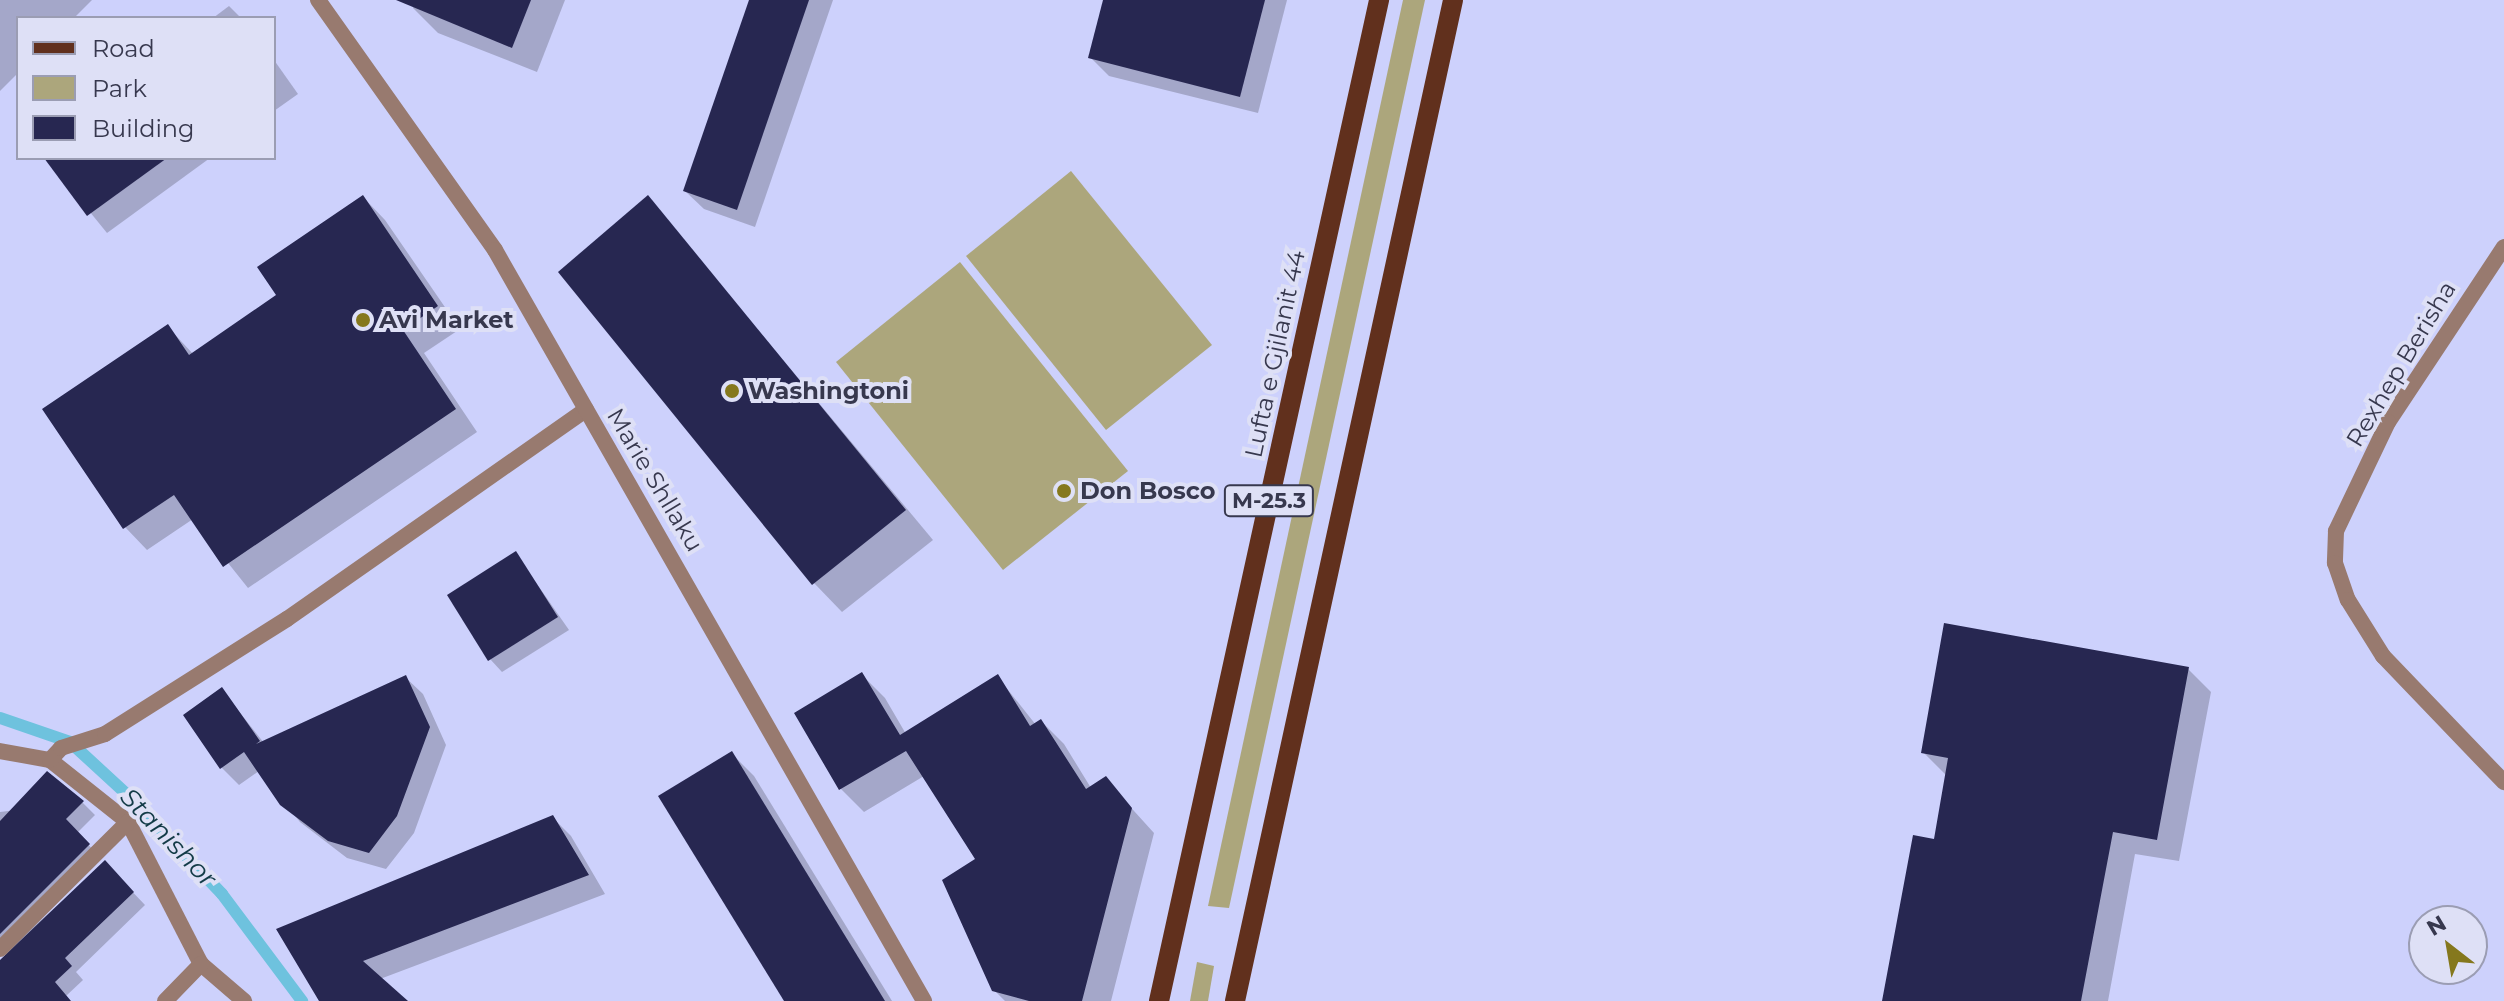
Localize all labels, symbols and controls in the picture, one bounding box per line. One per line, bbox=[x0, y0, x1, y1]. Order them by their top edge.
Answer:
legend bbox=[16, 16, 276, 160]
text: Road bbox=[92, 34, 155, 63]
text: Park bbox=[92, 74, 147, 103]
text: Building bbox=[92, 114, 195, 143]
street label: Lufta e Gjilanit 44 bbox=[1239, 248, 1311, 460]
street label: Rexhep Berisha bbox=[2340, 276, 2462, 452]
place label: Avi Market bbox=[379, 306, 514, 334]
marker: Avi Market bbox=[354, 311, 372, 329]
place label: Washingtoni bbox=[748, 377, 909, 405]
marker: Washingtoni bbox=[723, 382, 741, 400]
street label: Marie Shllaku bbox=[601, 403, 709, 557]
place label: Don Bosco bbox=[1080, 477, 1215, 505]
marker: Don Bosco bbox=[1055, 482, 1073, 500]
road number: M-25.3 bbox=[1223, 483, 1315, 519]
water label: Stanishor bbox=[113, 782, 223, 894]
north arrow bbox=[2408, 905, 2488, 985]
text: N bbox=[2422, 910, 2451, 942]

